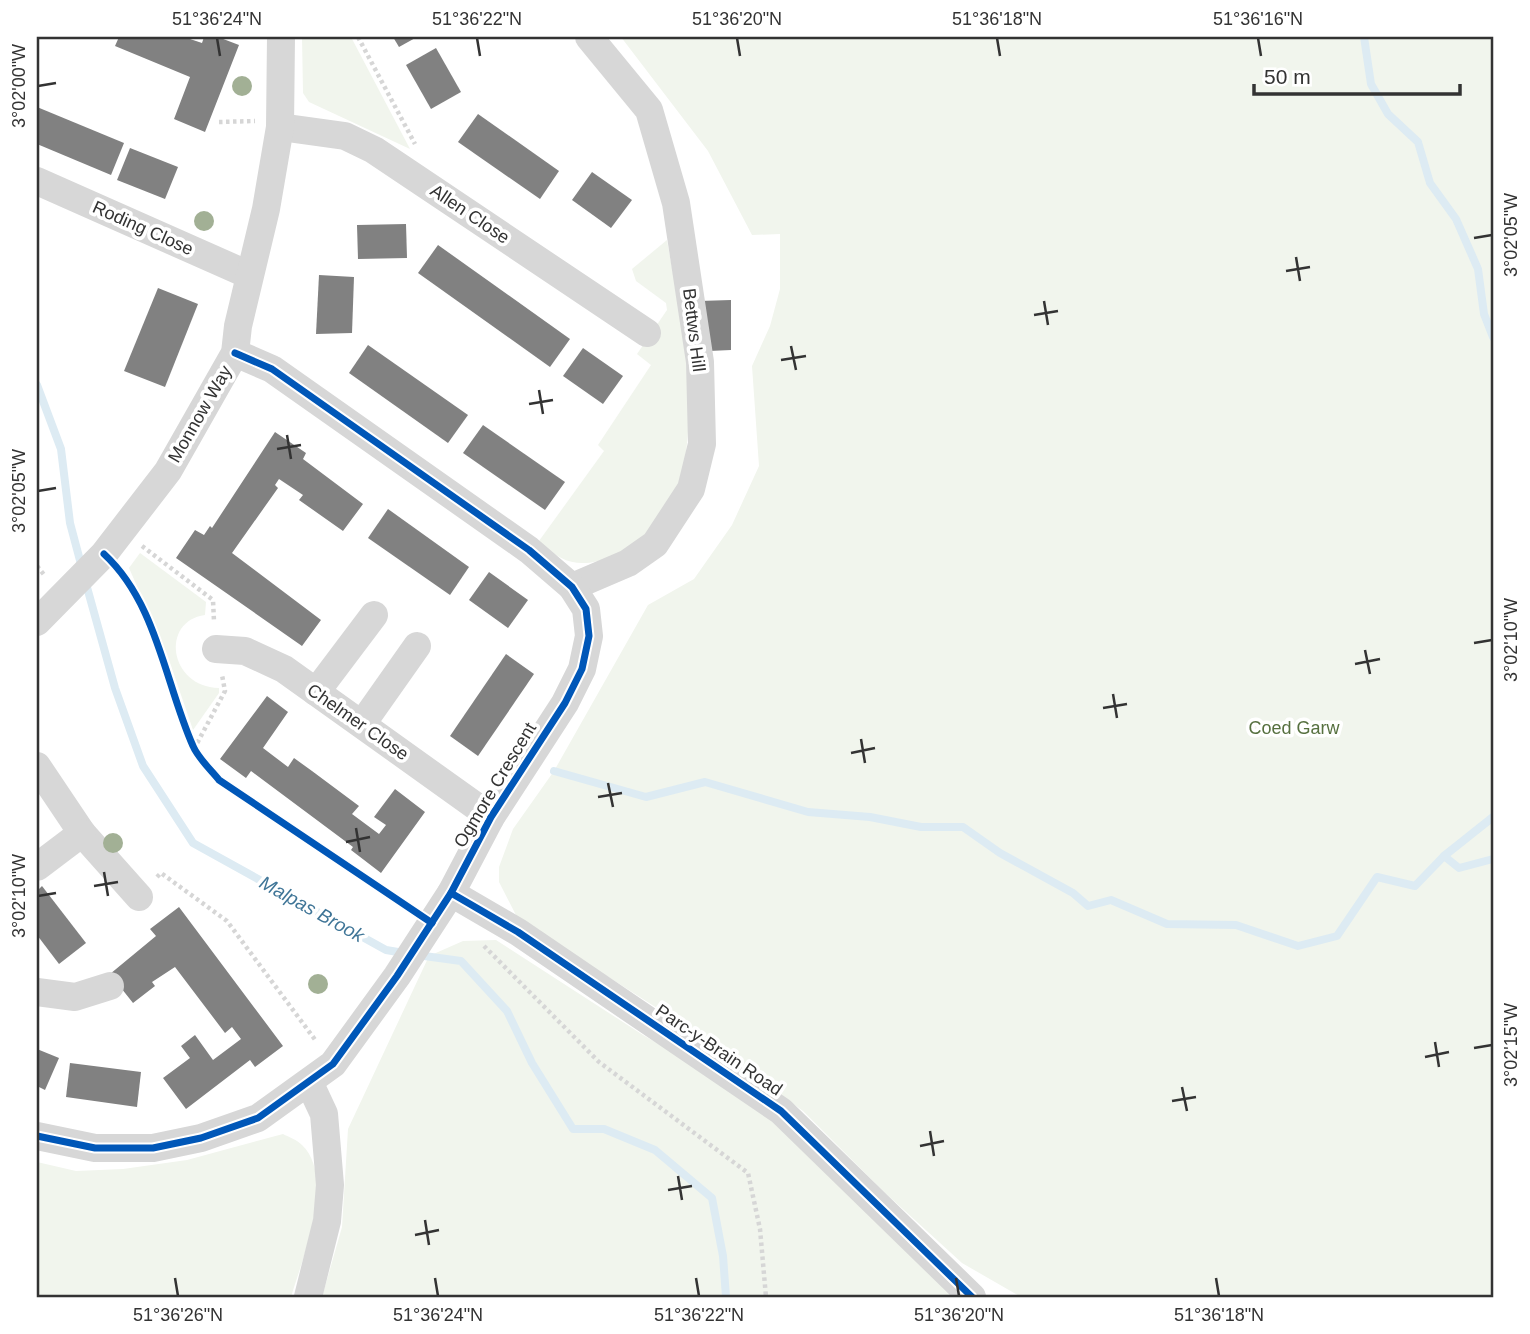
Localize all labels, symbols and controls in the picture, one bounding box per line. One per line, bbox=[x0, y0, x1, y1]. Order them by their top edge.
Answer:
text: 51°36'24"N bbox=[172, 9, 262, 29]
text: 51°36'22"N bbox=[432, 9, 522, 29]
text: 51°36'20"N bbox=[692, 9, 782, 29]
text: 51°36'18"N bbox=[952, 9, 1042, 29]
text: 51°36'16"N bbox=[1213, 9, 1303, 29]
text: 3°02'00"W bbox=[9, 44, 29, 128]
scale bar bbox=[1254, 52, 1460, 96]
text: 50 m bbox=[1264, 65, 1311, 88]
street label: Allen Close bbox=[427, 180, 513, 248]
text: 3°02'05"W bbox=[1501, 193, 1521, 277]
street label: Roding Close bbox=[90, 197, 196, 259]
street label: Bettws Hill bbox=[679, 287, 709, 373]
street label: Monnow Way bbox=[164, 362, 236, 466]
text: 3°02'05"W bbox=[9, 449, 29, 533]
text: 3°02'10"W bbox=[1501, 598, 1521, 682]
street label: Chelmer Close bbox=[304, 680, 412, 764]
park label: Coed Garw bbox=[1248, 718, 1341, 738]
street label: Ogmore Crescent bbox=[450, 719, 540, 851]
text: 3°02'10"W bbox=[9, 854, 29, 938]
water label: Malpas Brook bbox=[256, 872, 369, 947]
street label: Parc-y-Brain Road bbox=[652, 1000, 786, 1100]
text: 3°02'15"W bbox=[1501, 1003, 1521, 1087]
text: 51°36'26"N bbox=[133, 1305, 223, 1325]
text: 51°36'24"N bbox=[393, 1305, 483, 1325]
text: 51°36'22"N bbox=[654, 1305, 744, 1325]
text: 51°36'20"N bbox=[914, 1305, 1004, 1325]
text: 51°36'18"N bbox=[1174, 1305, 1264, 1325]

